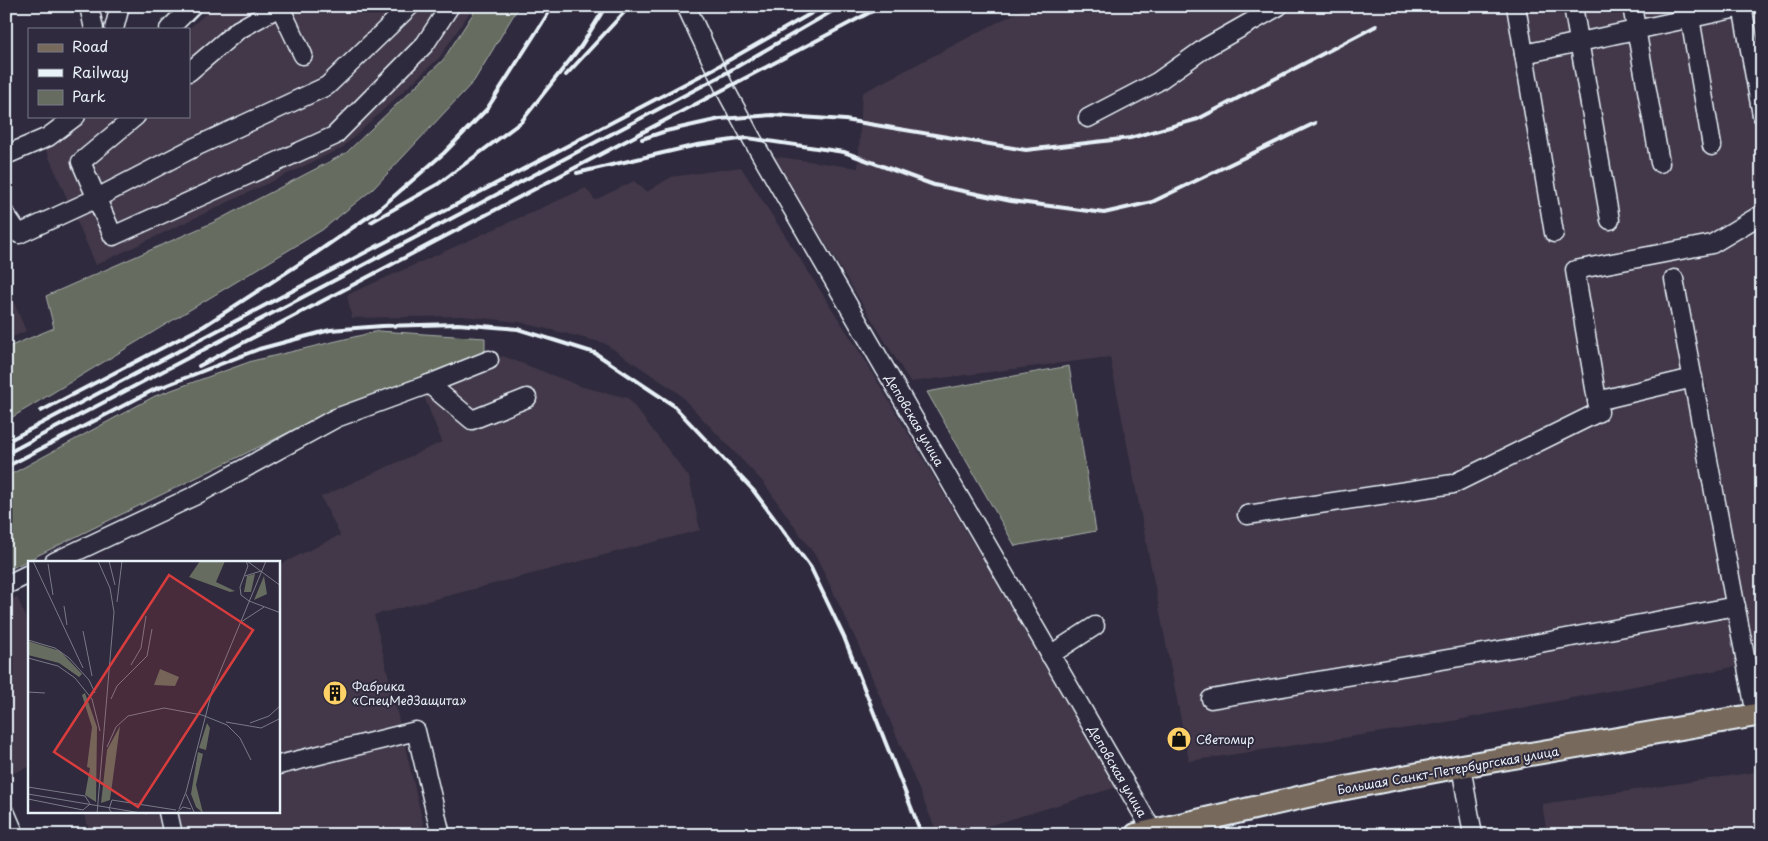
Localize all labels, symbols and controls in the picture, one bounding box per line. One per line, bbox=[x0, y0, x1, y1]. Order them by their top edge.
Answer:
legend bbox=[28, 28, 190, 118]
text: Road bbox=[72, 34, 108, 57]
text: Railway bbox=[72, 60, 129, 83]
text: Park bbox=[72, 84, 106, 107]
street label: Деповская улица bbox=[881, 370, 949, 470]
inset map bbox=[28, 561, 280, 814]
place label: Фабрика «СпецМедЗащита» bbox=[352, 677, 466, 709]
building icon: Фабрика «СпецМедЗащита» bbox=[322, 680, 348, 706]
street label: Деповская улица bbox=[1084, 721, 1152, 821]
shop icon: Светомир bbox=[1166, 726, 1192, 752]
place label: Светомир bbox=[1196, 730, 1254, 748]
street label: Большая Санкт-Петербургская улица bbox=[1336, 742, 1561, 798]

